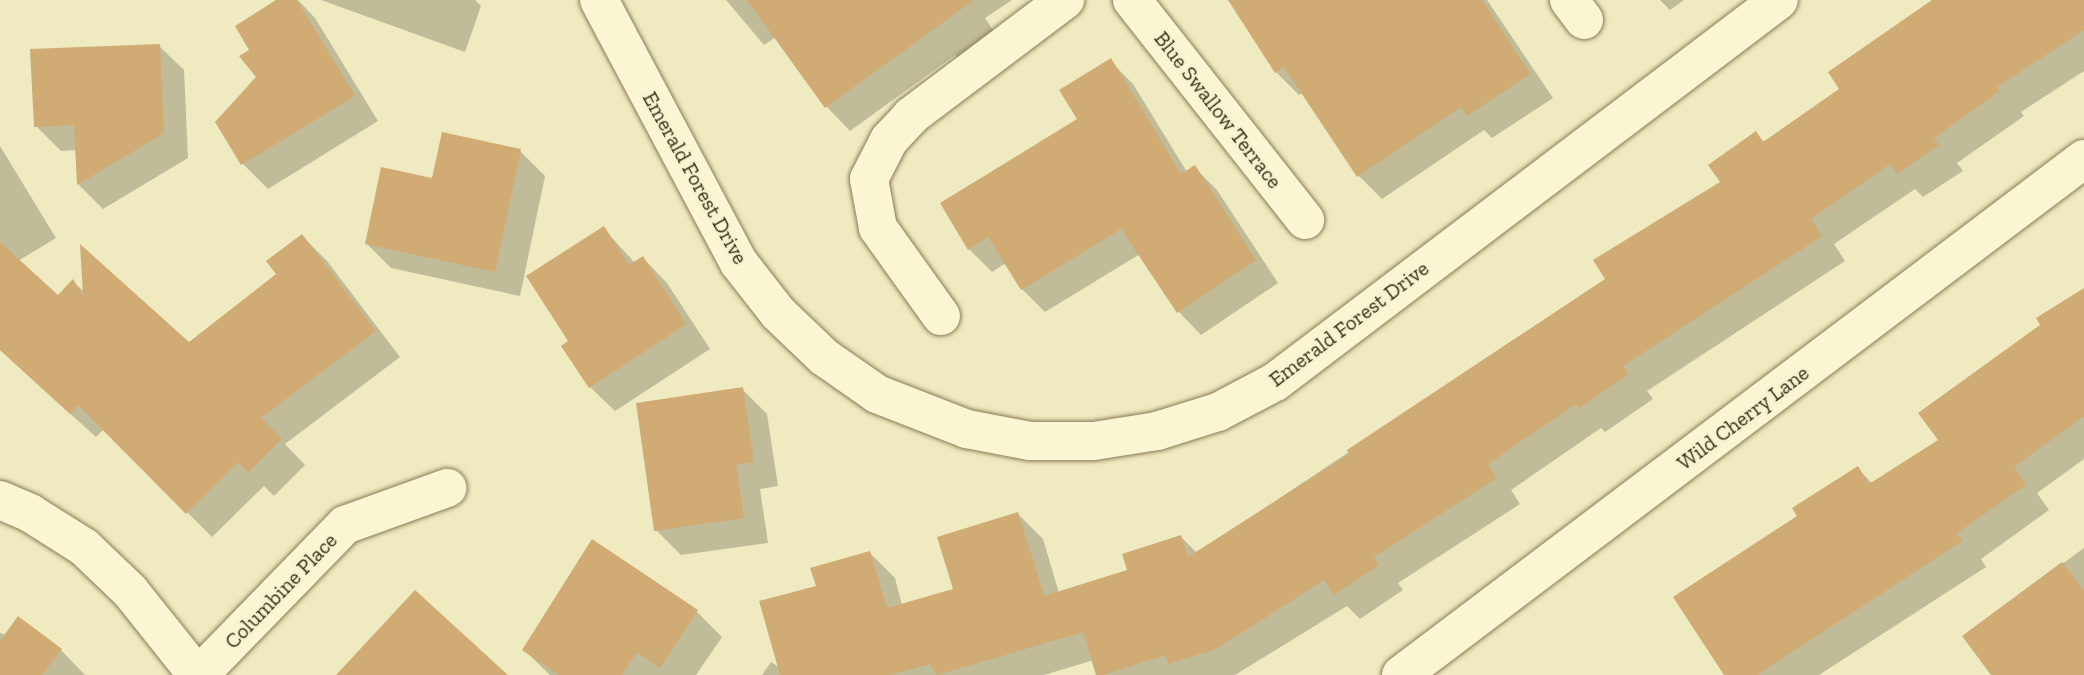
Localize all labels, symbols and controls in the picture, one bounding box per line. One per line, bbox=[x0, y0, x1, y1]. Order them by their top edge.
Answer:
street label: Blue Swallow Terrace bbox=[1149, 26, 1287, 194]
street label: Emerald Forest Drive bbox=[637, 87, 753, 269]
street label: Emerald Forest Drive bbox=[1264, 256, 1434, 392]
street label: Wild Cherry Lane bbox=[1672, 360, 1814, 476]
street label: Columbine Place bbox=[220, 528, 342, 654]

